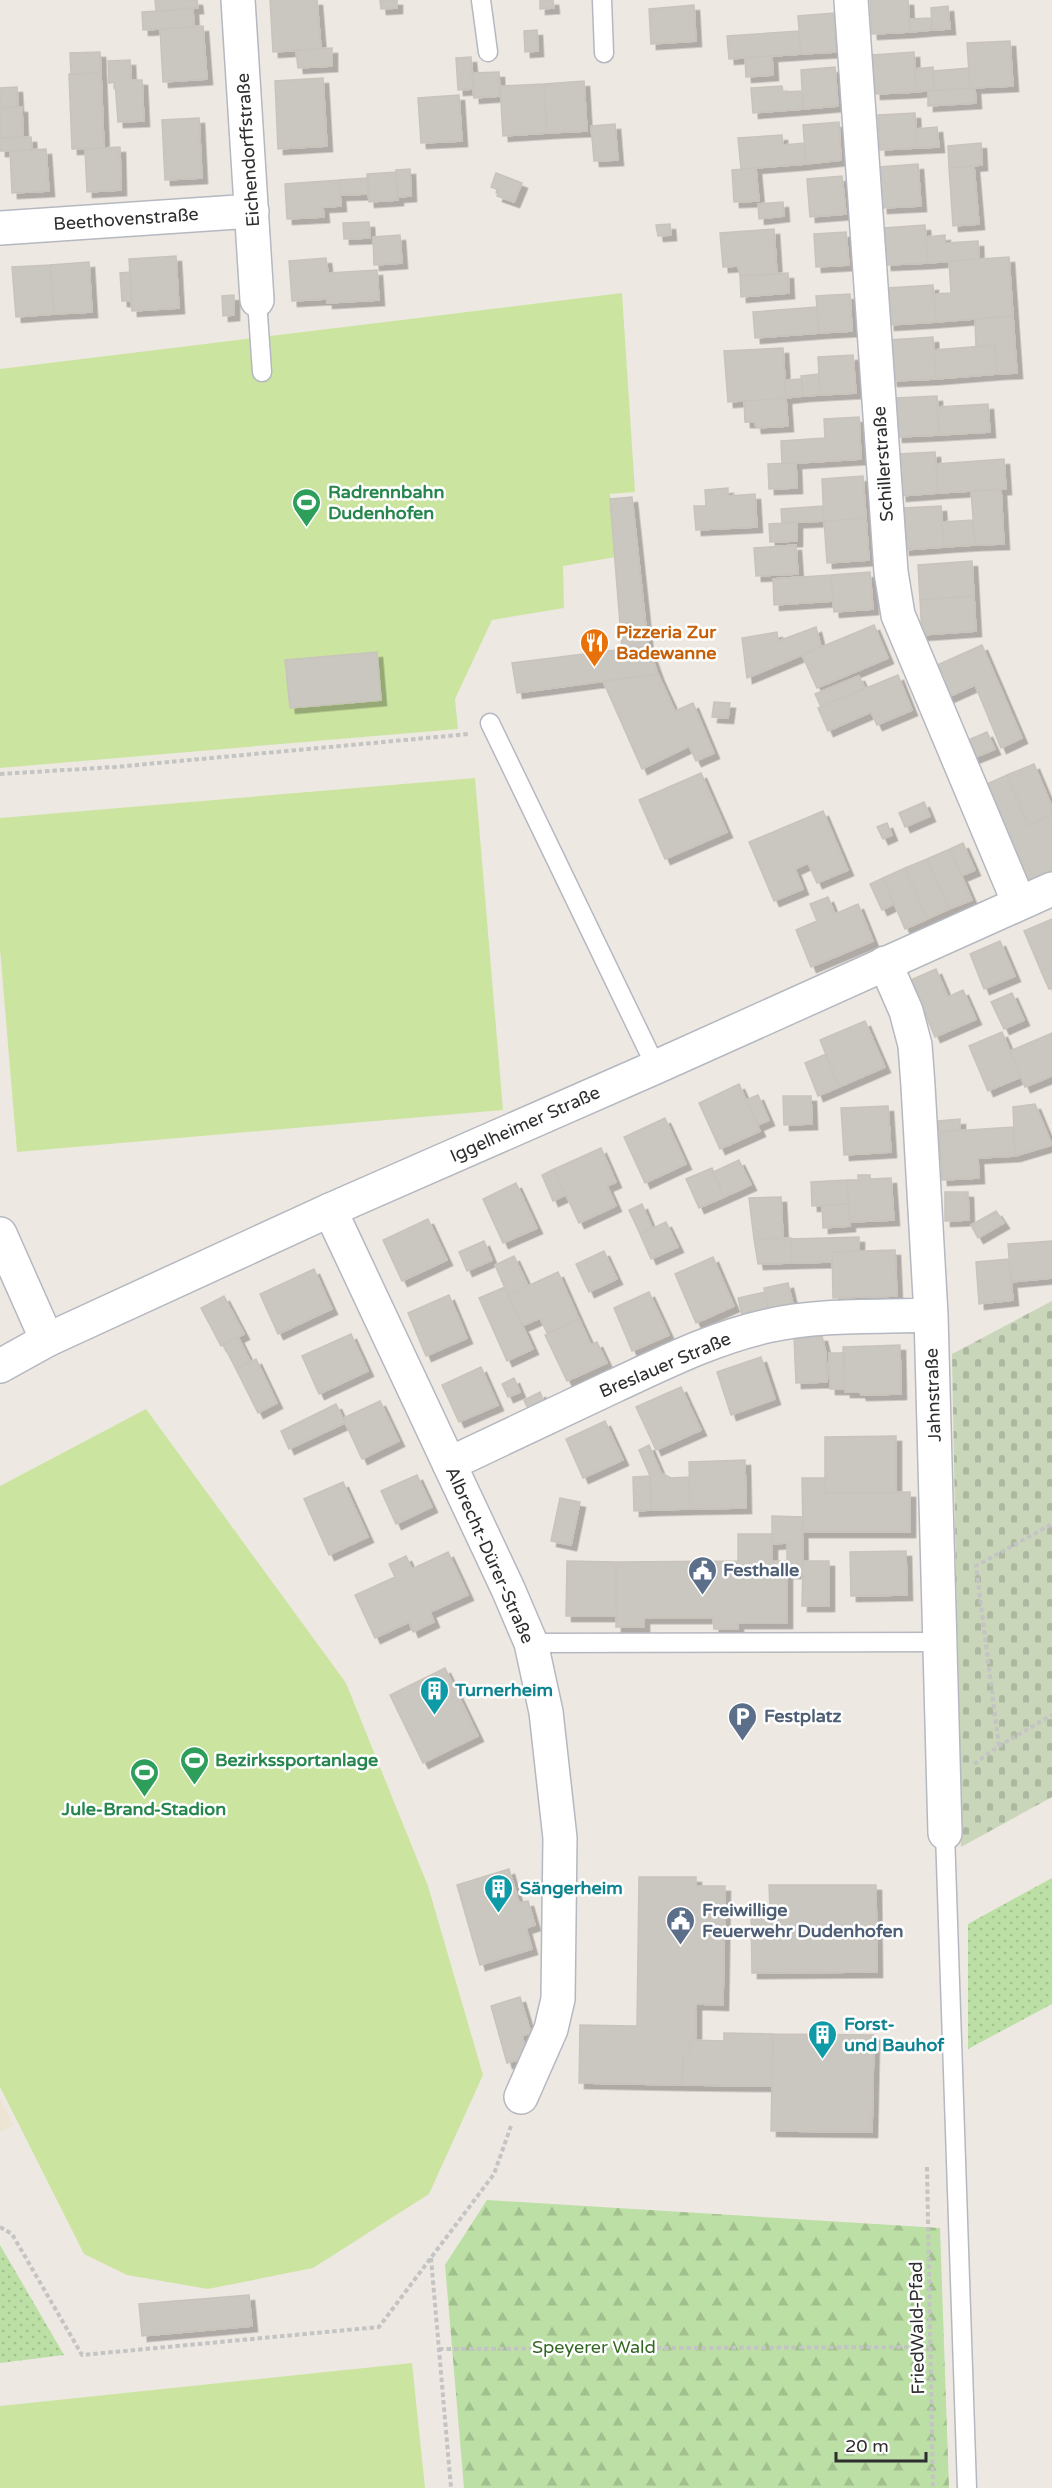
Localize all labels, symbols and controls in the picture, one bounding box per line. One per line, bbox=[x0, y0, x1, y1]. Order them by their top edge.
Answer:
street label: Eichendorffstraße bbox=[232, 72, 264, 228]
street label: Beethovenstraße bbox=[53, 203, 199, 235]
street label: Schillerstraße bbox=[868, 405, 898, 523]
place label: Radrennbahn Dudenhofen bbox=[328, 481, 444, 524]
sports icon: Radrennbahn Dudenhofen bbox=[291, 486, 323, 528]
place label: Pizzeria Zur Badewanne bbox=[616, 621, 717, 664]
restaurant icon: Pizzeria Zur Badewanne bbox=[579, 626, 611, 668]
street label: Iggelheimer Straße bbox=[447, 1081, 603, 1167]
street label: Breslauer Straße bbox=[596, 1327, 734, 1403]
street label: Jahnstraße bbox=[920, 1348, 946, 1442]
street label: Albrecht-Dürer-Straße bbox=[441, 1463, 539, 1647]
public building icon: Festhalle bbox=[686, 1554, 718, 1596]
place label: Festhalle bbox=[723, 1559, 799, 1581]
building icon: Turnerheim bbox=[418, 1674, 450, 1716]
place label: Turnerheim bbox=[454, 1679, 553, 1701]
parking icon: Festplatz bbox=[727, 1700, 759, 1742]
place label: Festplatz bbox=[764, 1705, 841, 1727]
sports icon: Bezirkssportanlage bbox=[178, 1744, 210, 1786]
place label: Bezirkssportanlage bbox=[215, 1749, 378, 1771]
sports icon: Jule-Brand-Stadion bbox=[128, 1756, 160, 1798]
place label: Jule-Brand-Stadion bbox=[61, 1798, 226, 1820]
building icon: Sängerheim bbox=[483, 1872, 515, 1914]
place label: Sängerheim bbox=[520, 1877, 623, 1899]
place label: Freiwillige Feuerwehr Dudenhofen bbox=[702, 1899, 903, 1942]
public building icon: Freiwillige Feuerwehr Dudenhofen bbox=[665, 1904, 697, 1946]
place label: Forst- und Bauhof bbox=[844, 2013, 945, 2056]
building icon: Forst- und Bauhof bbox=[807, 2018, 839, 2060]
street label: FriedWald-Pfad bbox=[905, 2261, 929, 2395]
park label: Speyerer Wald bbox=[532, 2336, 656, 2358]
scale bar bbox=[836, 2425, 926, 2463]
text: 20 m bbox=[845, 2435, 889, 2457]

